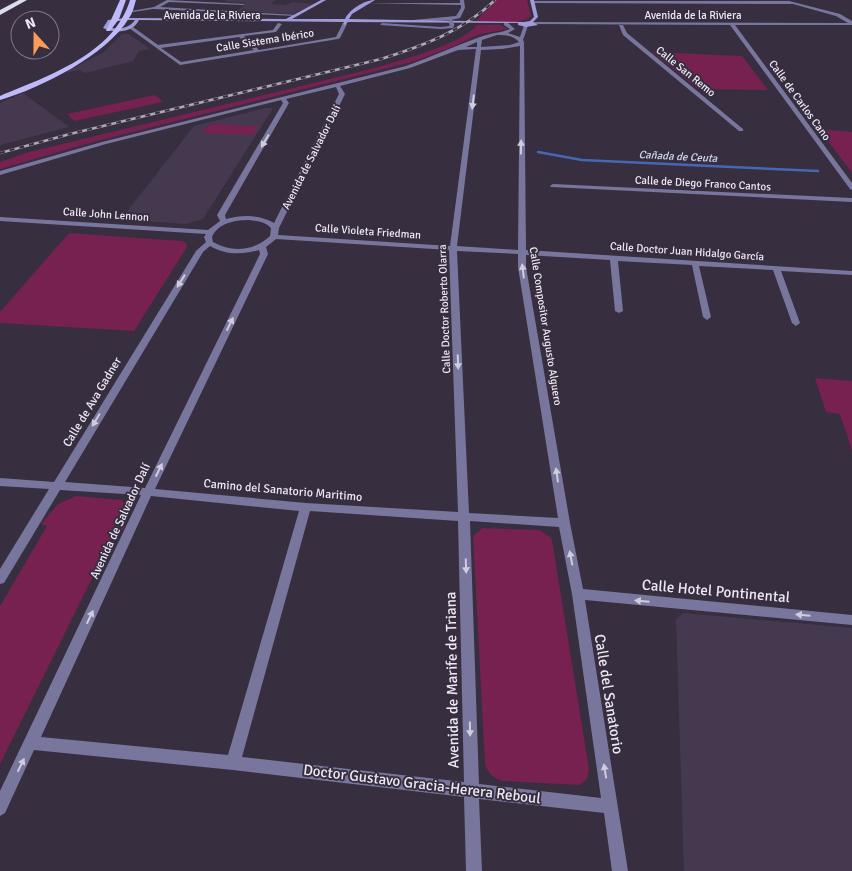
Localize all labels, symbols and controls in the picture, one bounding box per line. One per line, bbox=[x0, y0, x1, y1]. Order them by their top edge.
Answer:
street label: Avenida de la Riviera bbox=[163, 9, 261, 22]
street label: Avenida de la Riviera bbox=[644, 9, 742, 22]
north arrow bbox=[10, 10, 60, 60]
text: N bbox=[23, 14, 38, 33]
street label: Calle Sistema Ibérico bbox=[215, 26, 315, 55]
street label: Calle San Remo bbox=[653, 43, 718, 100]
street label: Calle de Carlos Cano bbox=[766, 58, 833, 143]
one-way arrow bbox=[469, 94, 477, 110]
street label: Avenida de Salvador Dalí bbox=[279, 103, 343, 212]
one-way arrow bbox=[260, 134, 269, 147]
one-way arrow bbox=[517, 139, 525, 155]
water label: Cañada de Ceuta bbox=[638, 148, 718, 165]
street label: Calle de Diego Franco Cantos bbox=[635, 173, 772, 194]
street label: Calle John Lennon bbox=[63, 205, 149, 224]
street label: Calle Violeta Friedman bbox=[315, 221, 421, 242]
street label: Calle Doctor Juan Hidalgo García bbox=[609, 240, 765, 263]
street label: Calle Doctor Roberto Olarra bbox=[436, 244, 453, 374]
street label: Calle Compositor Augusto Alguero bbox=[527, 246, 565, 407]
one-way arrow bbox=[519, 262, 527, 278]
one-way arrow bbox=[176, 275, 186, 288]
one-way arrow bbox=[226, 317, 234, 331]
street label: Calle de Ava Gadner bbox=[60, 354, 125, 450]
one-way arrow bbox=[454, 354, 462, 370]
one-way arrow bbox=[92, 413, 101, 426]
street label: Avenida de Salvador Dalí bbox=[87, 460, 154, 582]
one-way arrow bbox=[155, 463, 163, 477]
one-way arrow bbox=[552, 466, 560, 482]
street label: Camino del Sanatorio Maritimo bbox=[203, 476, 363, 505]
one-way arrow bbox=[566, 550, 574, 566]
one-way arrow bbox=[462, 559, 470, 575]
street label: Calle Hotel Pontinental bbox=[641, 576, 791, 606]
street label: Avenida de Marife de Triana bbox=[441, 591, 463, 769]
one-way arrow bbox=[633, 597, 649, 605]
one-way arrow bbox=[87, 610, 95, 624]
one-way arrow bbox=[795, 611, 811, 619]
street label: Calle del Sanatorio bbox=[591, 633, 627, 755]
one-way arrow bbox=[466, 721, 474, 737]
one-way arrow bbox=[17, 757, 26, 772]
street label: Doctor Gustavo Gracia-Herera Reboul bbox=[302, 760, 542, 808]
one-way arrow bbox=[600, 763, 608, 779]

